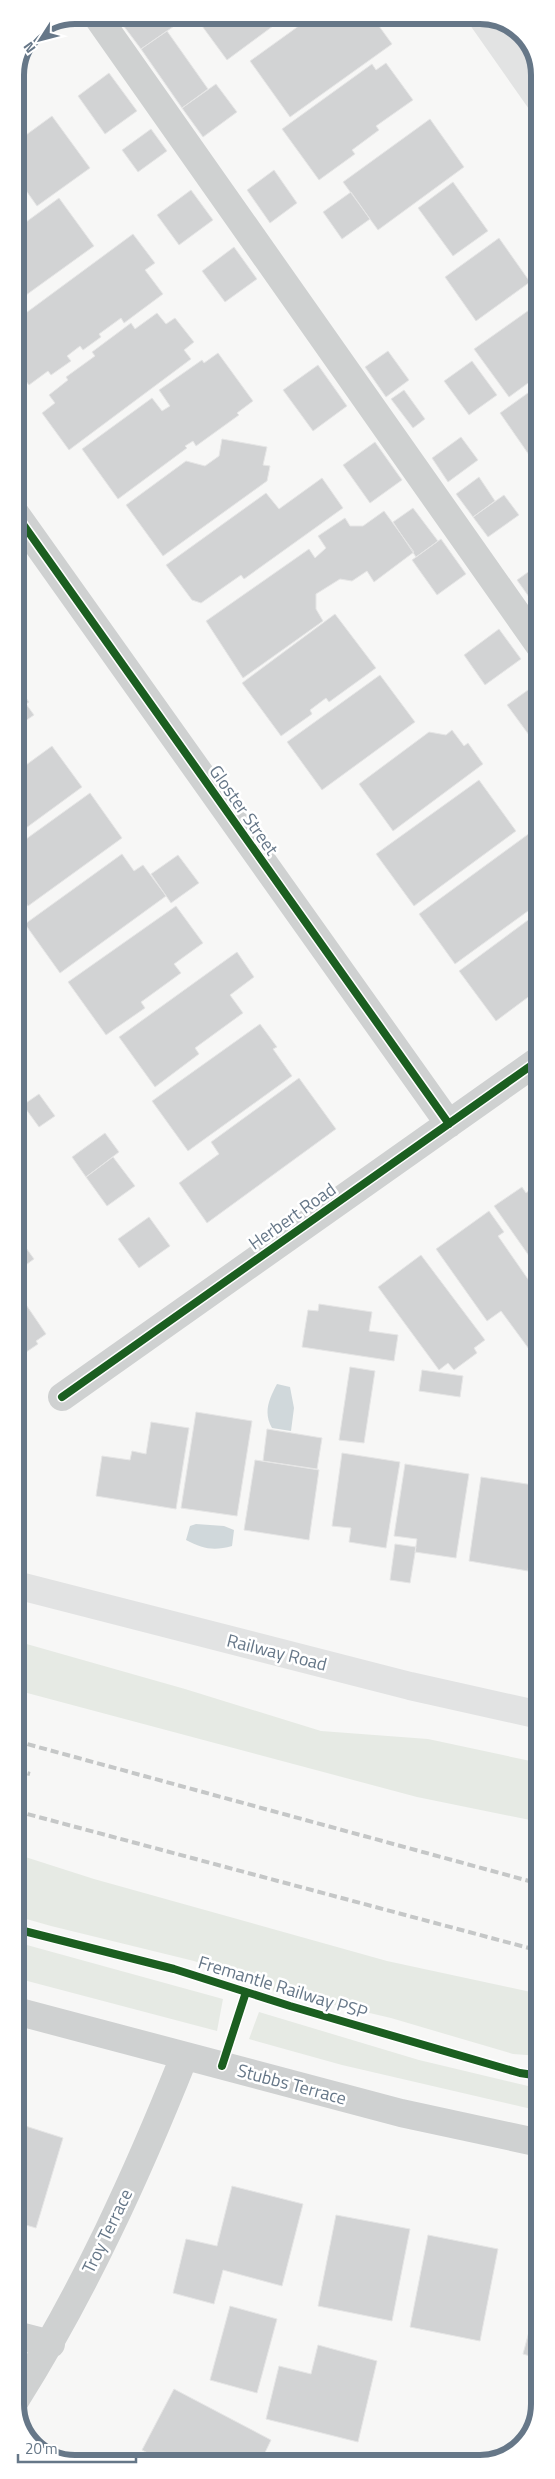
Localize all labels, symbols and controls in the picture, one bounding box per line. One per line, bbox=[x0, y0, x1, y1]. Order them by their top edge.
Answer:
north arrow bbox=[15, 15, 65, 65]
text: N bbox=[18, 38, 40, 58]
street label: Gloster Street bbox=[203, 759, 286, 861]
street label: Herbert Road bbox=[243, 1176, 341, 1256]
street label: Railway Road bbox=[224, 1627, 330, 1677]
street label: Fremantle Railway PSP bbox=[195, 1948, 371, 2026]
street label: Stubbs Terrace bbox=[234, 2056, 350, 2112]
street label: Troy Terrace bbox=[75, 2184, 139, 2278]
scale bar bbox=[18, 2432, 135, 2464]
text: 20 m bbox=[25, 2437, 58, 2460]

